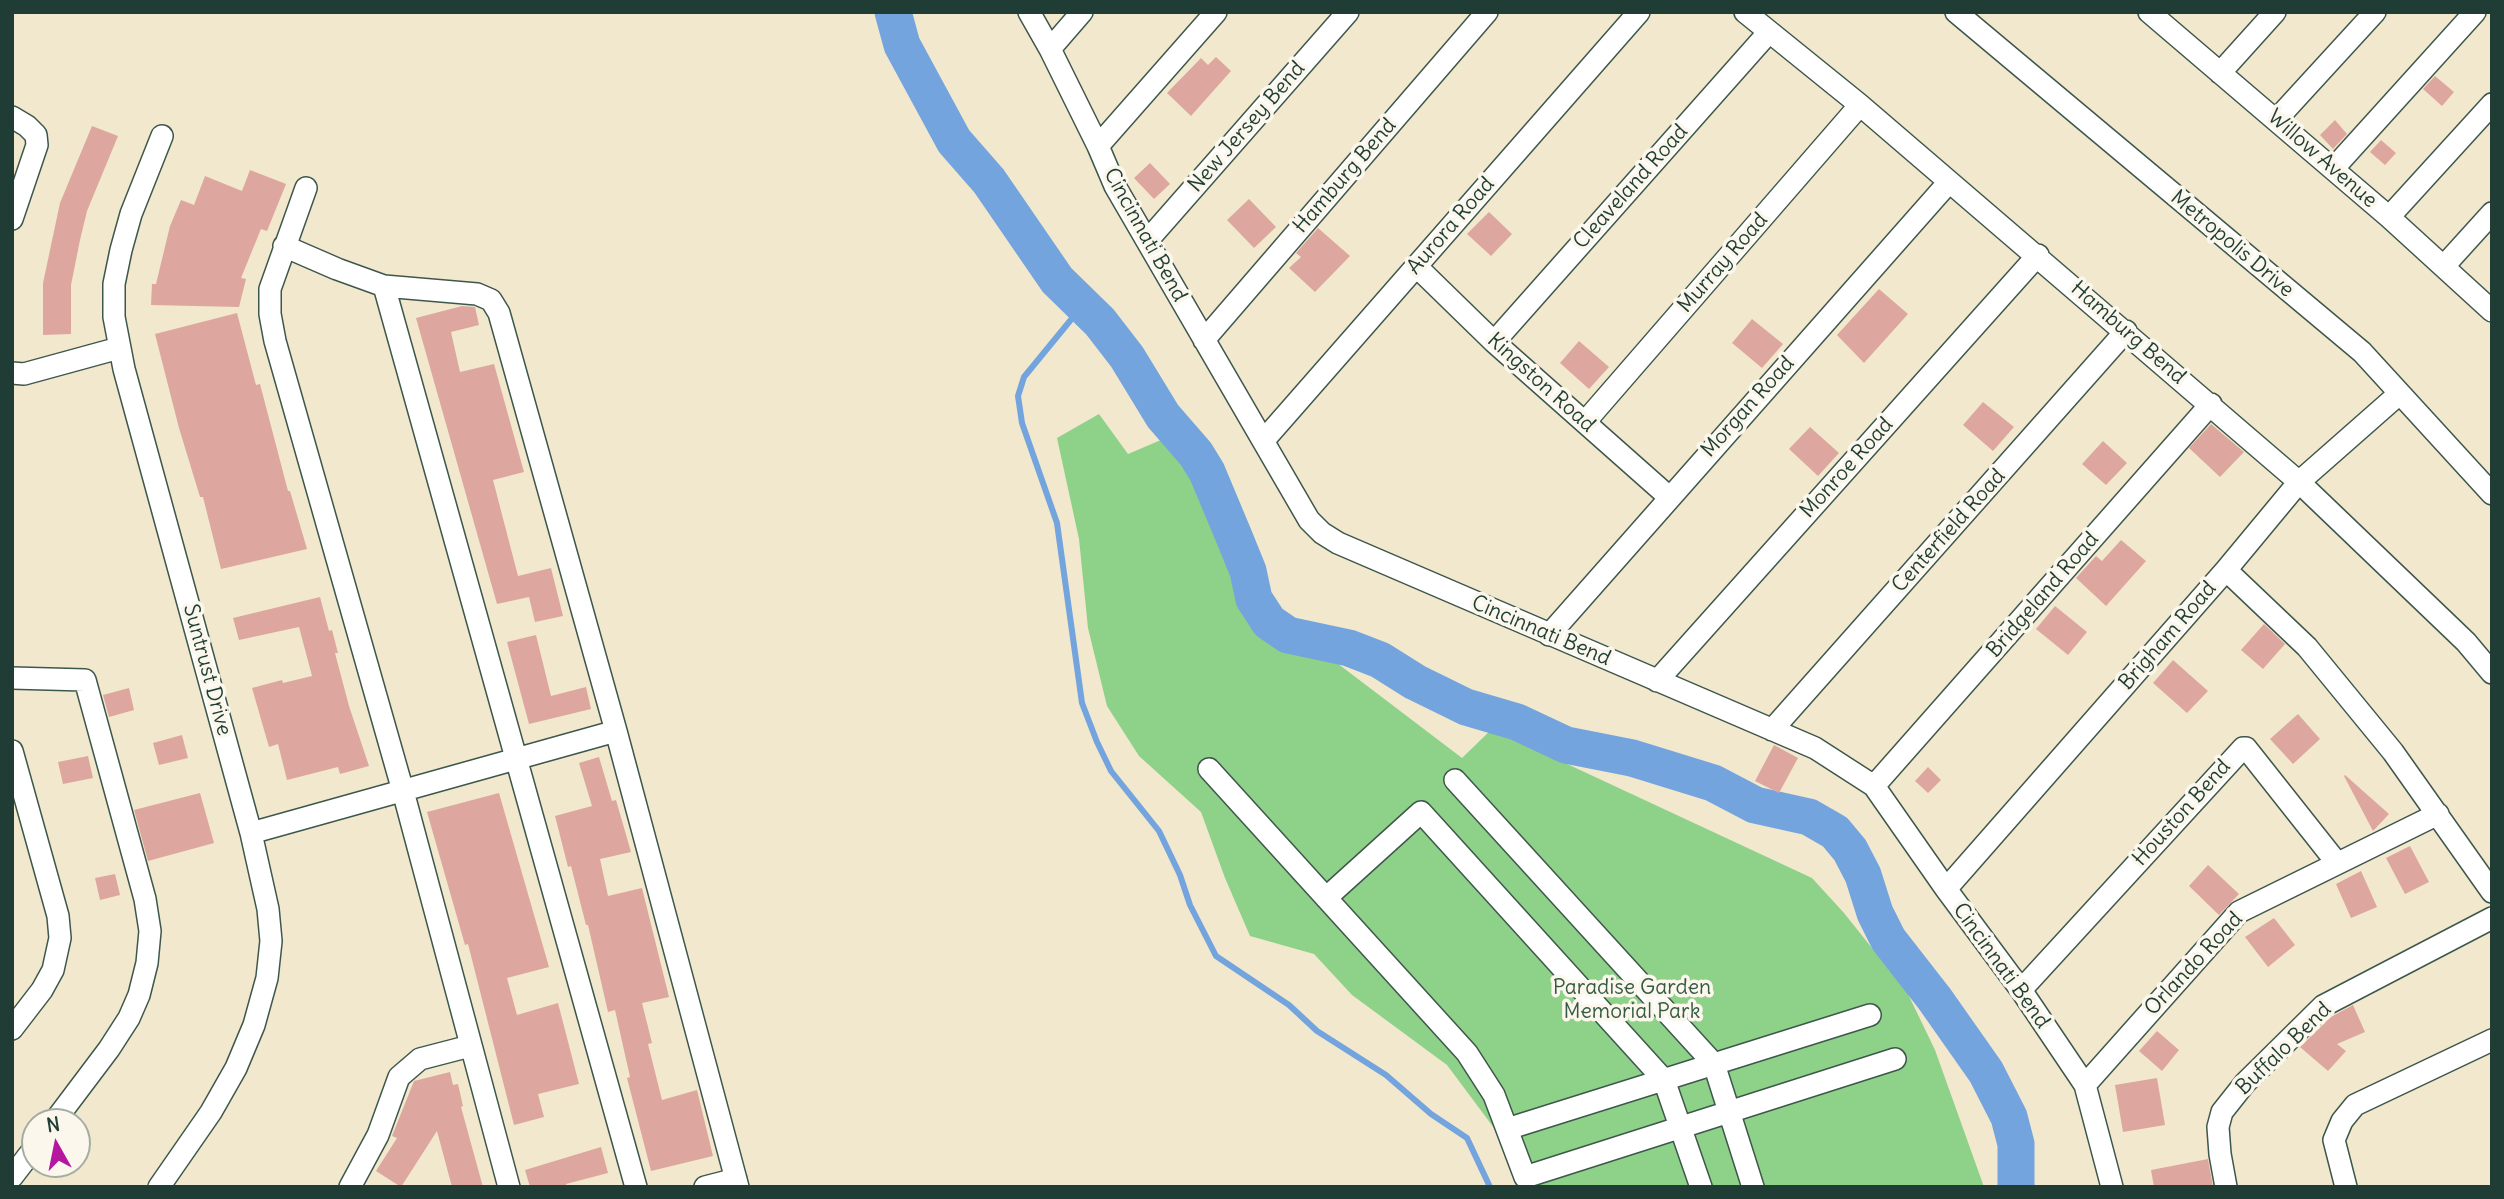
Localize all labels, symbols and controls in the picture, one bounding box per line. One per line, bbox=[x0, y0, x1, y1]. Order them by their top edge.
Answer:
street label: New Jersey Bend bbox=[1183, 56, 1311, 198]
street label: Willow Avenue bbox=[2262, 105, 2382, 213]
street label: Hamburg Bend bbox=[1288, 113, 1402, 239]
street label: Cleaveland Road bbox=[1569, 120, 1693, 254]
street label: Cincinnati Bend bbox=[1098, 164, 1192, 306]
street label: Aurora Road bbox=[1402, 172, 1500, 280]
street label: Metropolis Drive bbox=[2165, 185, 2299, 303]
street label: Murray Road bbox=[1673, 208, 1773, 318]
street label: Hamburg Bend bbox=[2065, 276, 2191, 390]
street label: Kingston Road bbox=[1482, 328, 1600, 438]
street label: Morgan Road bbox=[1696, 351, 1800, 463]
street label: Monroe Road bbox=[1795, 413, 1899, 523]
street label: Centerfield Road bbox=[1887, 464, 2011, 598]
street label: Bridgeland Road bbox=[1982, 527, 2104, 663]
street label: Brigham Road bbox=[2114, 577, 2222, 695]
street label: Cincinnati Bend bbox=[1468, 590, 1614, 672]
street label: Suntrust Drive bbox=[177, 601, 237, 739]
street label: Houston Bend bbox=[2128, 755, 2236, 871]
street label: Cincinnati Bend bbox=[1947, 898, 2055, 1034]
street label: Orlando Road bbox=[2140, 907, 2248, 1021]
park label: Paradise Garden Memorial Park bbox=[1553, 975, 1711, 1025]
street label: Buffalo Bend bbox=[2231, 997, 2337, 1101]
north arrow bbox=[21, 1108, 91, 1178]
text: N bbox=[45, 1111, 61, 1137]

